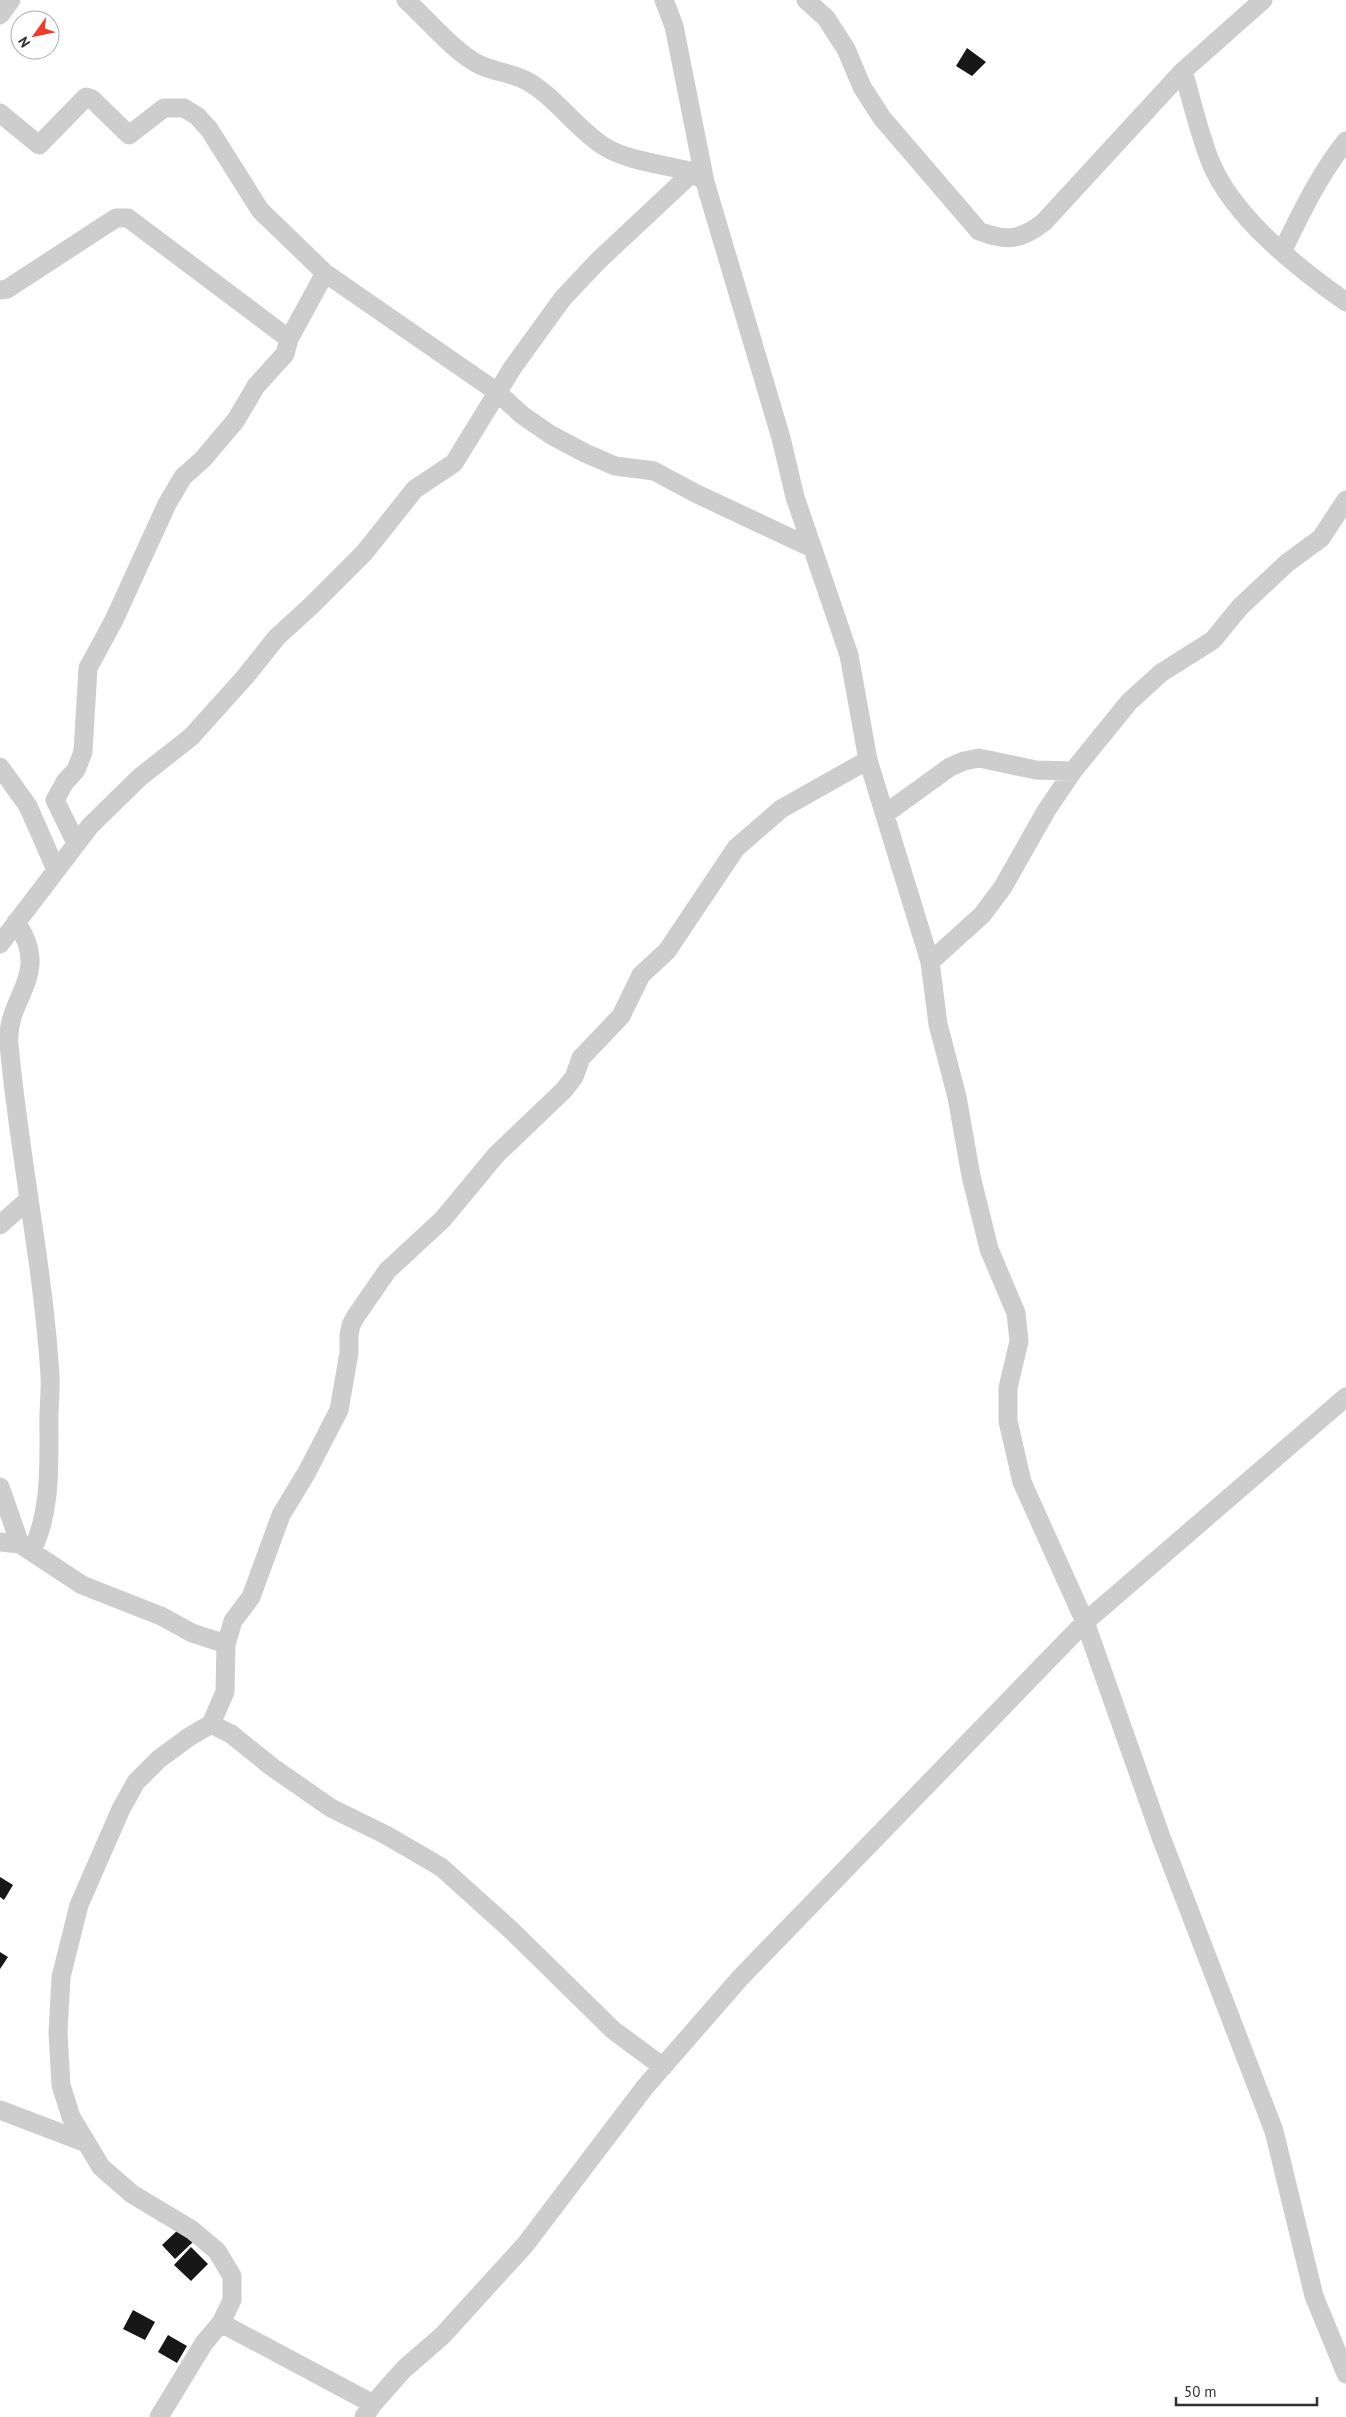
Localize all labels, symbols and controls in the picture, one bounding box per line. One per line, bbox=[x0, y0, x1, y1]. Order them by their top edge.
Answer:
north arrow bbox=[10, 10, 60, 60]
text: N bbox=[14, 33, 34, 51]
scale bar bbox=[1176, 2374, 1317, 2406]
text: 50 m bbox=[1184, 2382, 1217, 2401]

